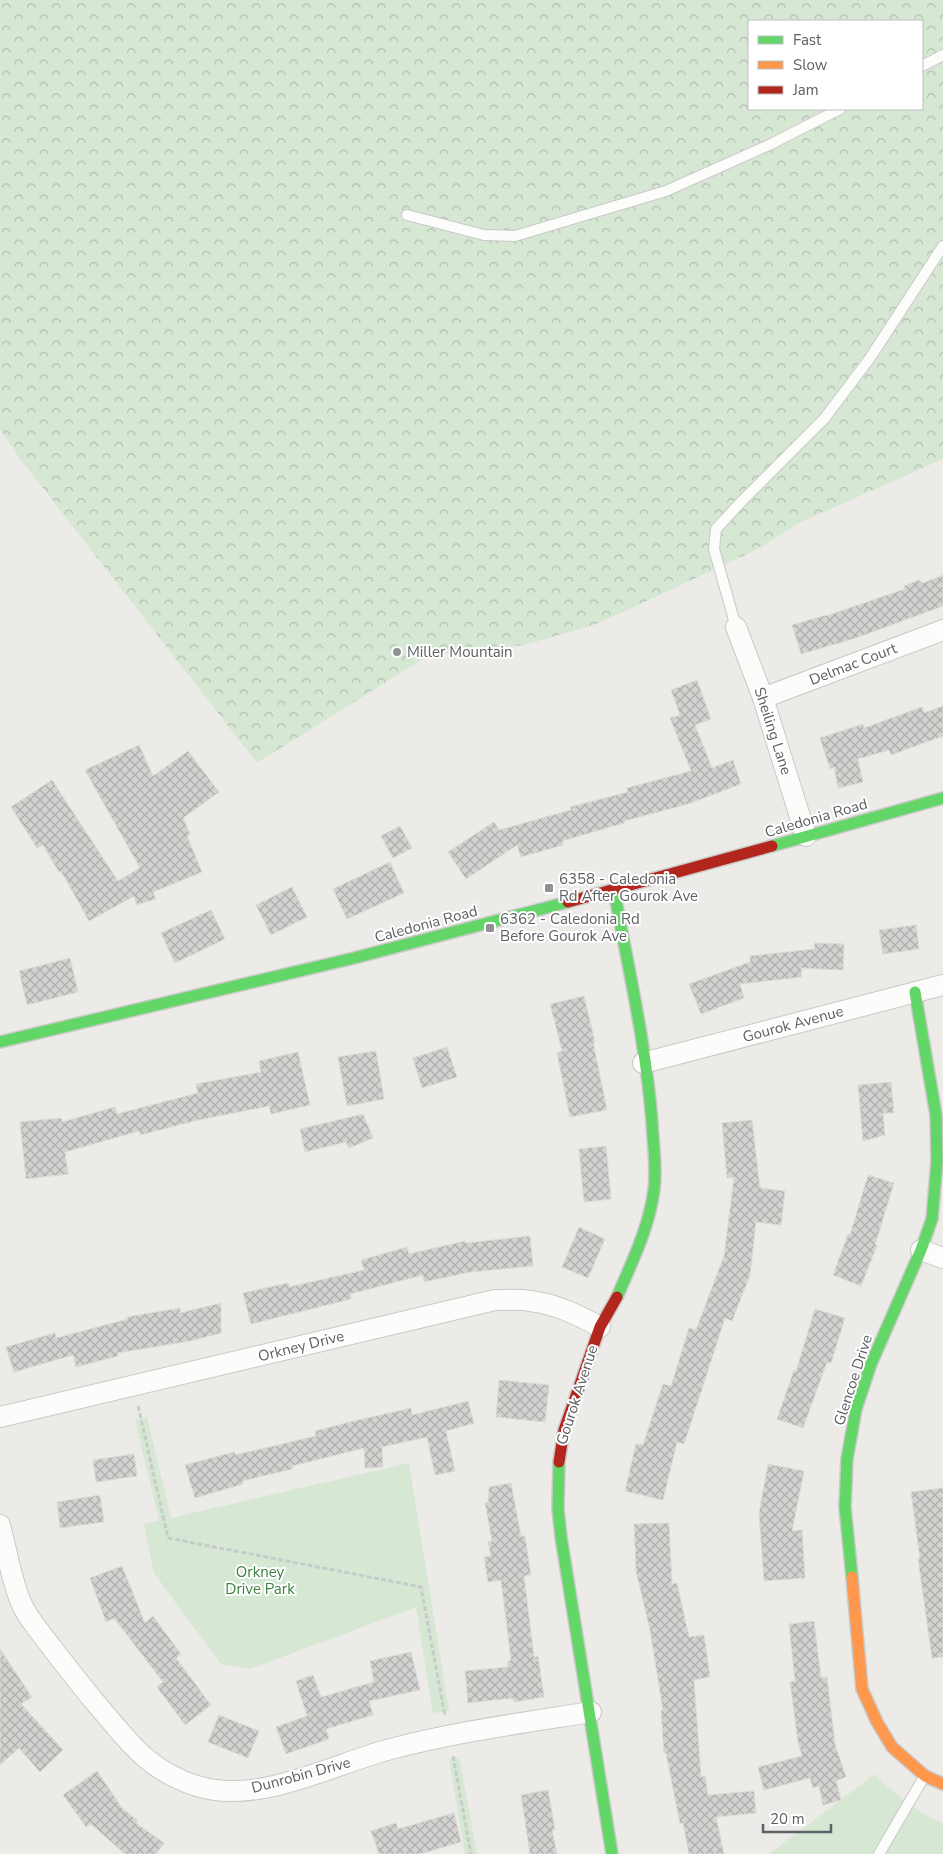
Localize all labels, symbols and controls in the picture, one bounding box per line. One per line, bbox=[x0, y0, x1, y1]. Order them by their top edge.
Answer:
legend bbox=[748, 20, 923, 110]
text: Fast bbox=[793, 30, 822, 50]
text: Slow bbox=[793, 55, 828, 75]
text: Jam bbox=[792, 80, 819, 100]
street label: Delmac Court bbox=[806, 638, 900, 690]
place label: Miller Mountain bbox=[407, 642, 513, 662]
marker: Miller Mountain bbox=[391, 646, 403, 658]
street label: Sheiling Lane bbox=[749, 685, 797, 777]
street label: Caledonia Road bbox=[762, 794, 870, 842]
place label: 6358 - Caledonia Rd After Gourok Ave bbox=[559, 869, 698, 906]
marker: 6358 - Caledonia Rd After Gourok Ave bbox=[543, 882, 555, 894]
street label: Caledonia Road bbox=[372, 901, 480, 947]
place label: 6362 - Caledonia Rd Before Gourok Ave bbox=[500, 909, 640, 946]
marker: 6362 - Caledonia Rd Before Gourok Ave bbox=[484, 922, 496, 934]
street label: Gourok Avenue bbox=[740, 1001, 846, 1047]
street label: Orkney Drive bbox=[256, 1326, 346, 1366]
street label: Glencoe Drive bbox=[829, 1332, 877, 1428]
street label: Gourok Avenue bbox=[551, 1343, 603, 1447]
park label: Orkney Drive Park bbox=[225, 1562, 295, 1599]
street label: Dunrobin Drive bbox=[249, 1752, 353, 1798]
scale bar bbox=[763, 1802, 830, 1834]
text: 20 m bbox=[770, 1809, 805, 1829]

